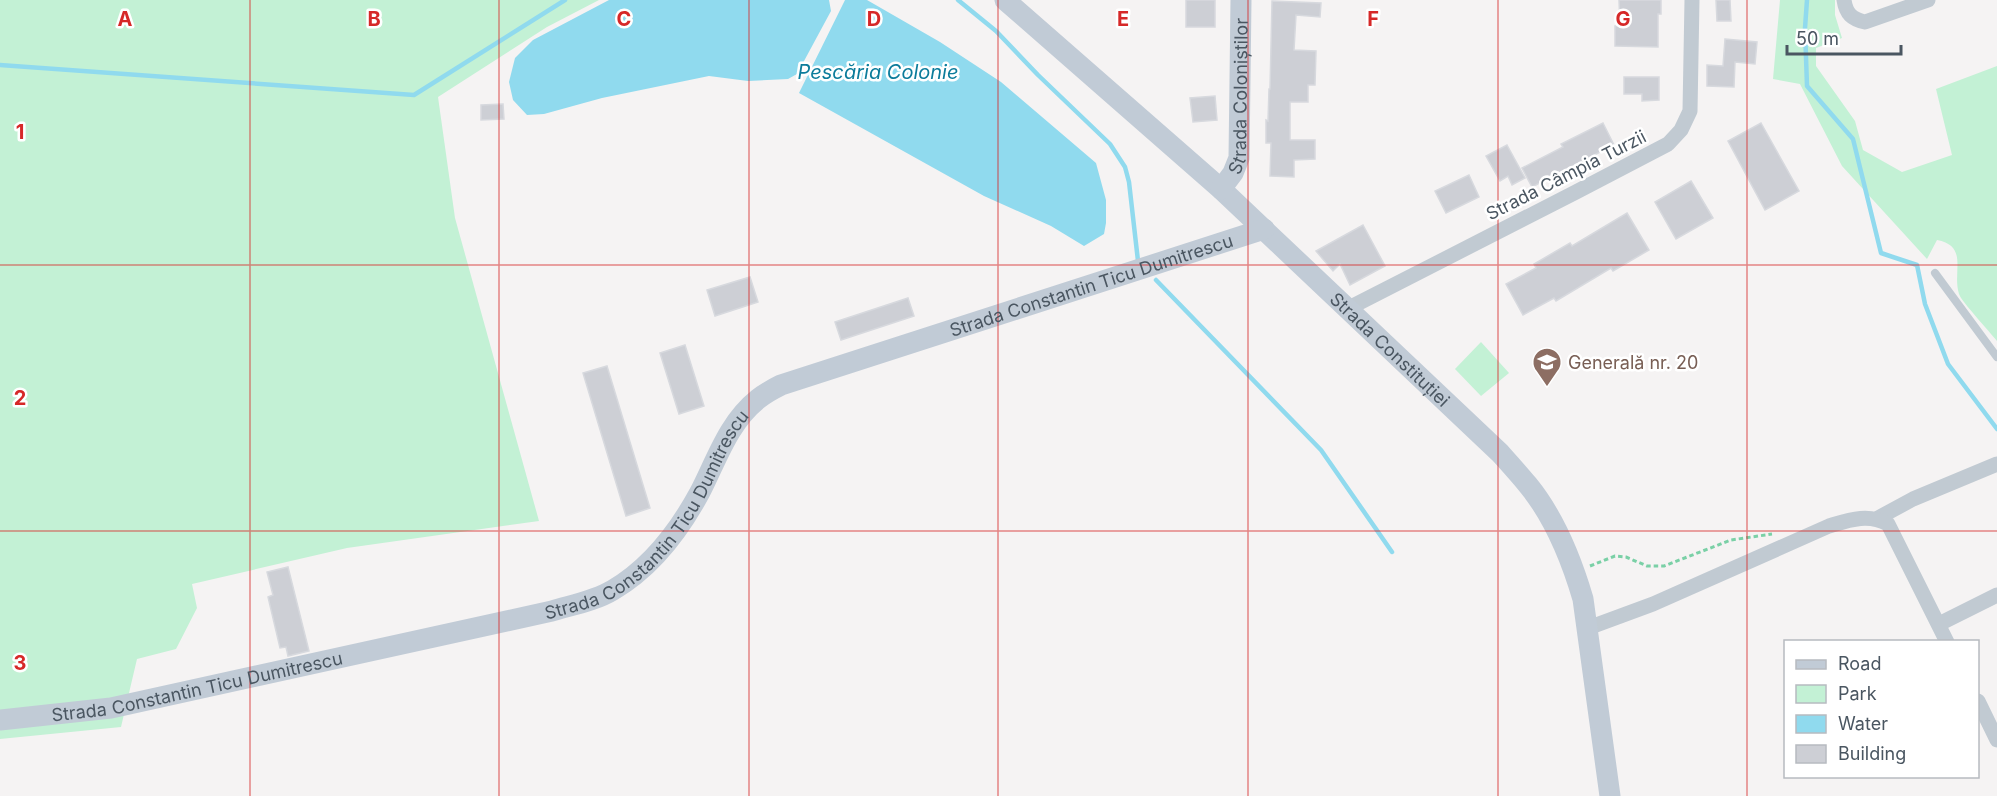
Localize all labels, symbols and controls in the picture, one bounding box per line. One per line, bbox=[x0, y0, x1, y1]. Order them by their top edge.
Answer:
text: A bbox=[118, 7, 133, 31]
text: B bbox=[367, 7, 381, 31]
text: C bbox=[617, 7, 631, 31]
text: D bbox=[867, 7, 881, 31]
text: E bbox=[1117, 7, 1129, 31]
text: F bbox=[1367, 7, 1379, 31]
text: G bbox=[1615, 7, 1631, 31]
street label: Strada Coloniștilor bbox=[1223, 18, 1252, 177]
scale bar bbox=[1787, 18, 1901, 56]
text: 50 m bbox=[1796, 28, 1839, 49]
water label: Pescăria Colonie bbox=[798, 60, 958, 84]
text: 1 bbox=[16, 120, 24, 144]
street label: Strada Câmpia Turzii bbox=[1483, 126, 1649, 224]
street label: Strada Constantin Ticu Dumitrescu bbox=[947, 229, 1235, 340]
street label: Strada Constituției bbox=[1326, 288, 1454, 411]
school or university icon: Generală nr. 20 bbox=[1531, 346, 1563, 388]
place label: Generală nr. 20 bbox=[1568, 352, 1698, 373]
text: 2 bbox=[14, 386, 26, 410]
street label: Strada Constantin Ticu Dumitrescu bbox=[542, 405, 752, 623]
legend bbox=[1784, 640, 1979, 778]
street label: Strada Constantin Ticu Dumitrescu bbox=[50, 647, 344, 725]
text: 3 bbox=[14, 651, 26, 675]
text: Road bbox=[1838, 653, 1881, 674]
text: Park bbox=[1838, 683, 1877, 704]
text: Water bbox=[1838, 713, 1888, 734]
text: Building bbox=[1838, 743, 1906, 764]

